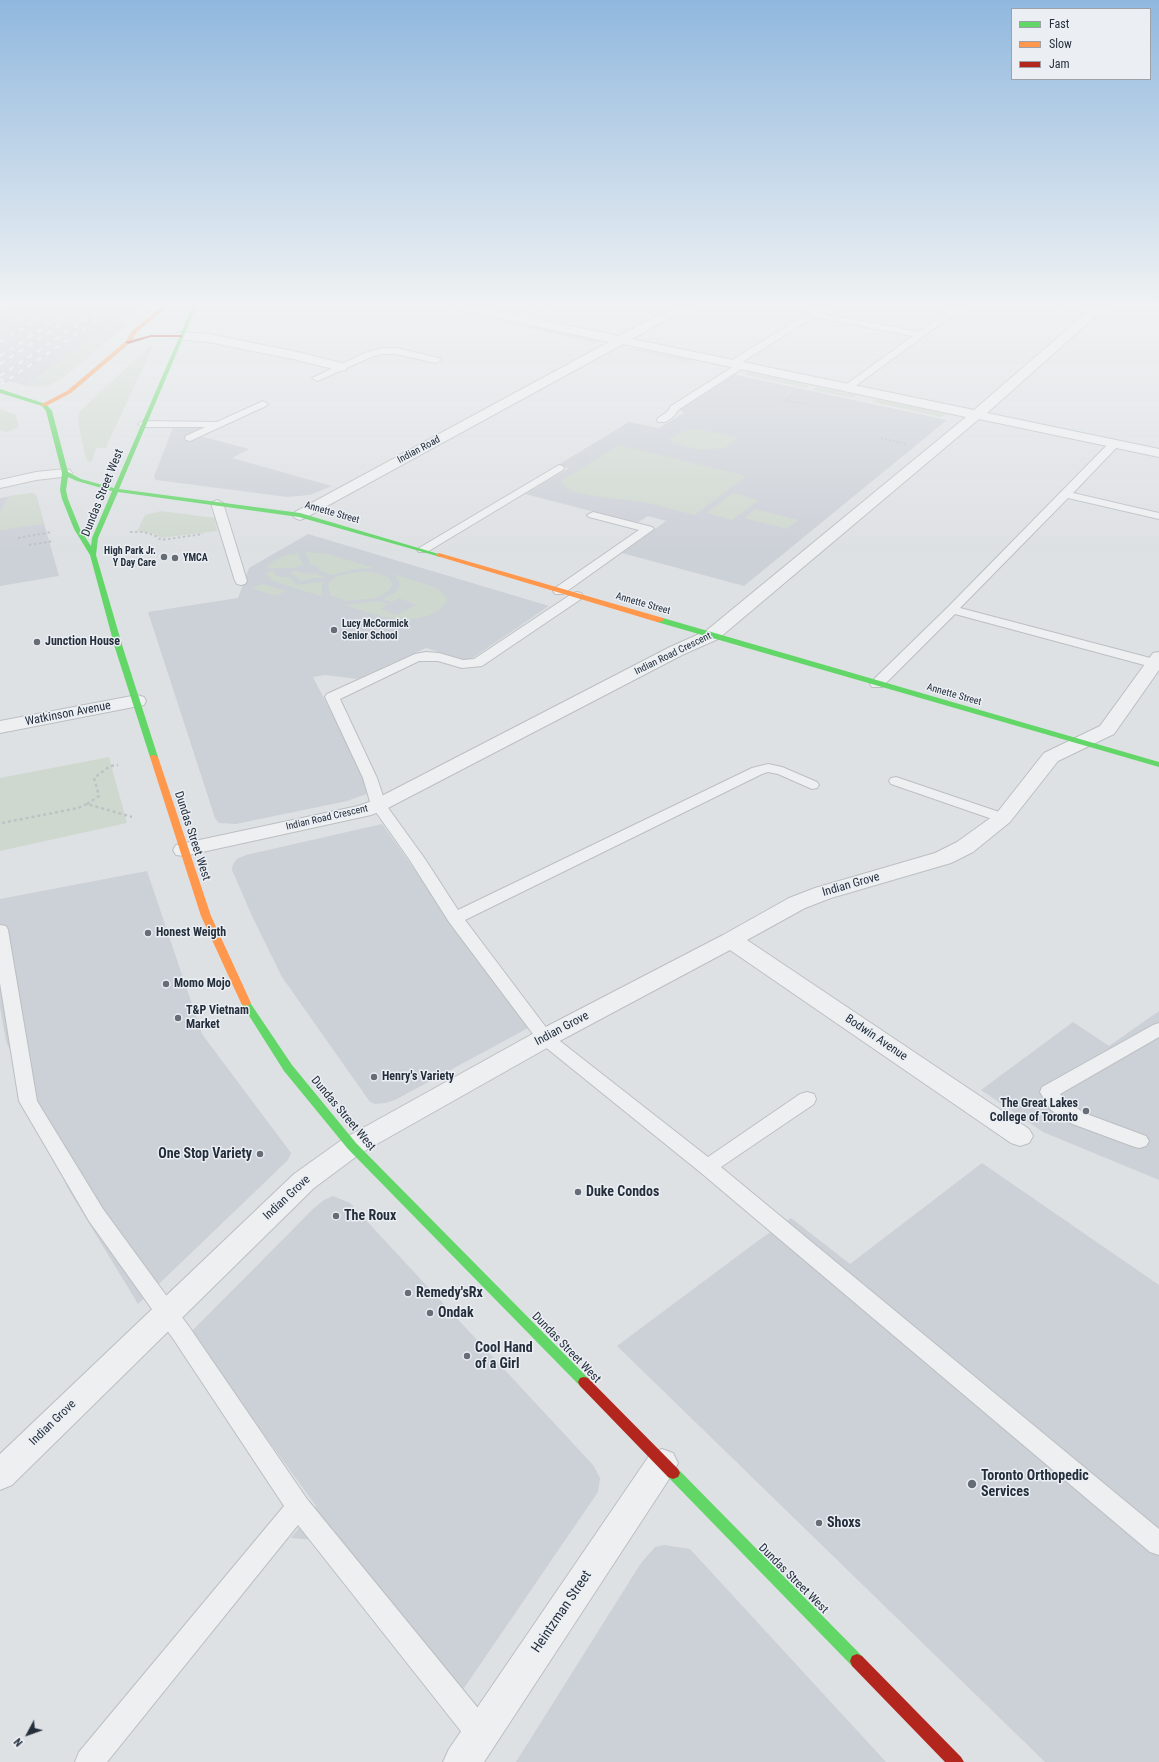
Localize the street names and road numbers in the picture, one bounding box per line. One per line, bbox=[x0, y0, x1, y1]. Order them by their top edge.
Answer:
street label: Indian Road bbox=[396, 434, 442, 466]
street label: Dundas Street West bbox=[79, 447, 127, 539]
street label: Annette Street bbox=[303, 499, 361, 527]
street label: Annette Street bbox=[614, 590, 672, 618]
street label: Indian Road Crescent bbox=[633, 630, 713, 678]
street label: Annette Street bbox=[925, 681, 983, 709]
street label: Watkinson Avenue bbox=[24, 699, 112, 729]
street label: Dundas Street West bbox=[171, 790, 213, 882]
street label: Indian Road Crescent bbox=[285, 803, 369, 833]
street label: Indian Grove bbox=[821, 870, 881, 900]
street label: Indian Grove bbox=[533, 1009, 591, 1049]
street label: Bodwin Avenue bbox=[842, 1012, 910, 1064]
street label: Dundas Street West bbox=[308, 1074, 378, 1154]
street label: Indian Grove bbox=[260, 1173, 314, 1223]
street label: Dundas Street West bbox=[529, 1310, 603, 1386]
street label: Indian Grove bbox=[27, 1397, 79, 1449]
street label: Dundas Street West bbox=[755, 1541, 831, 1617]
street label: Heintzman Street bbox=[528, 1568, 596, 1656]

